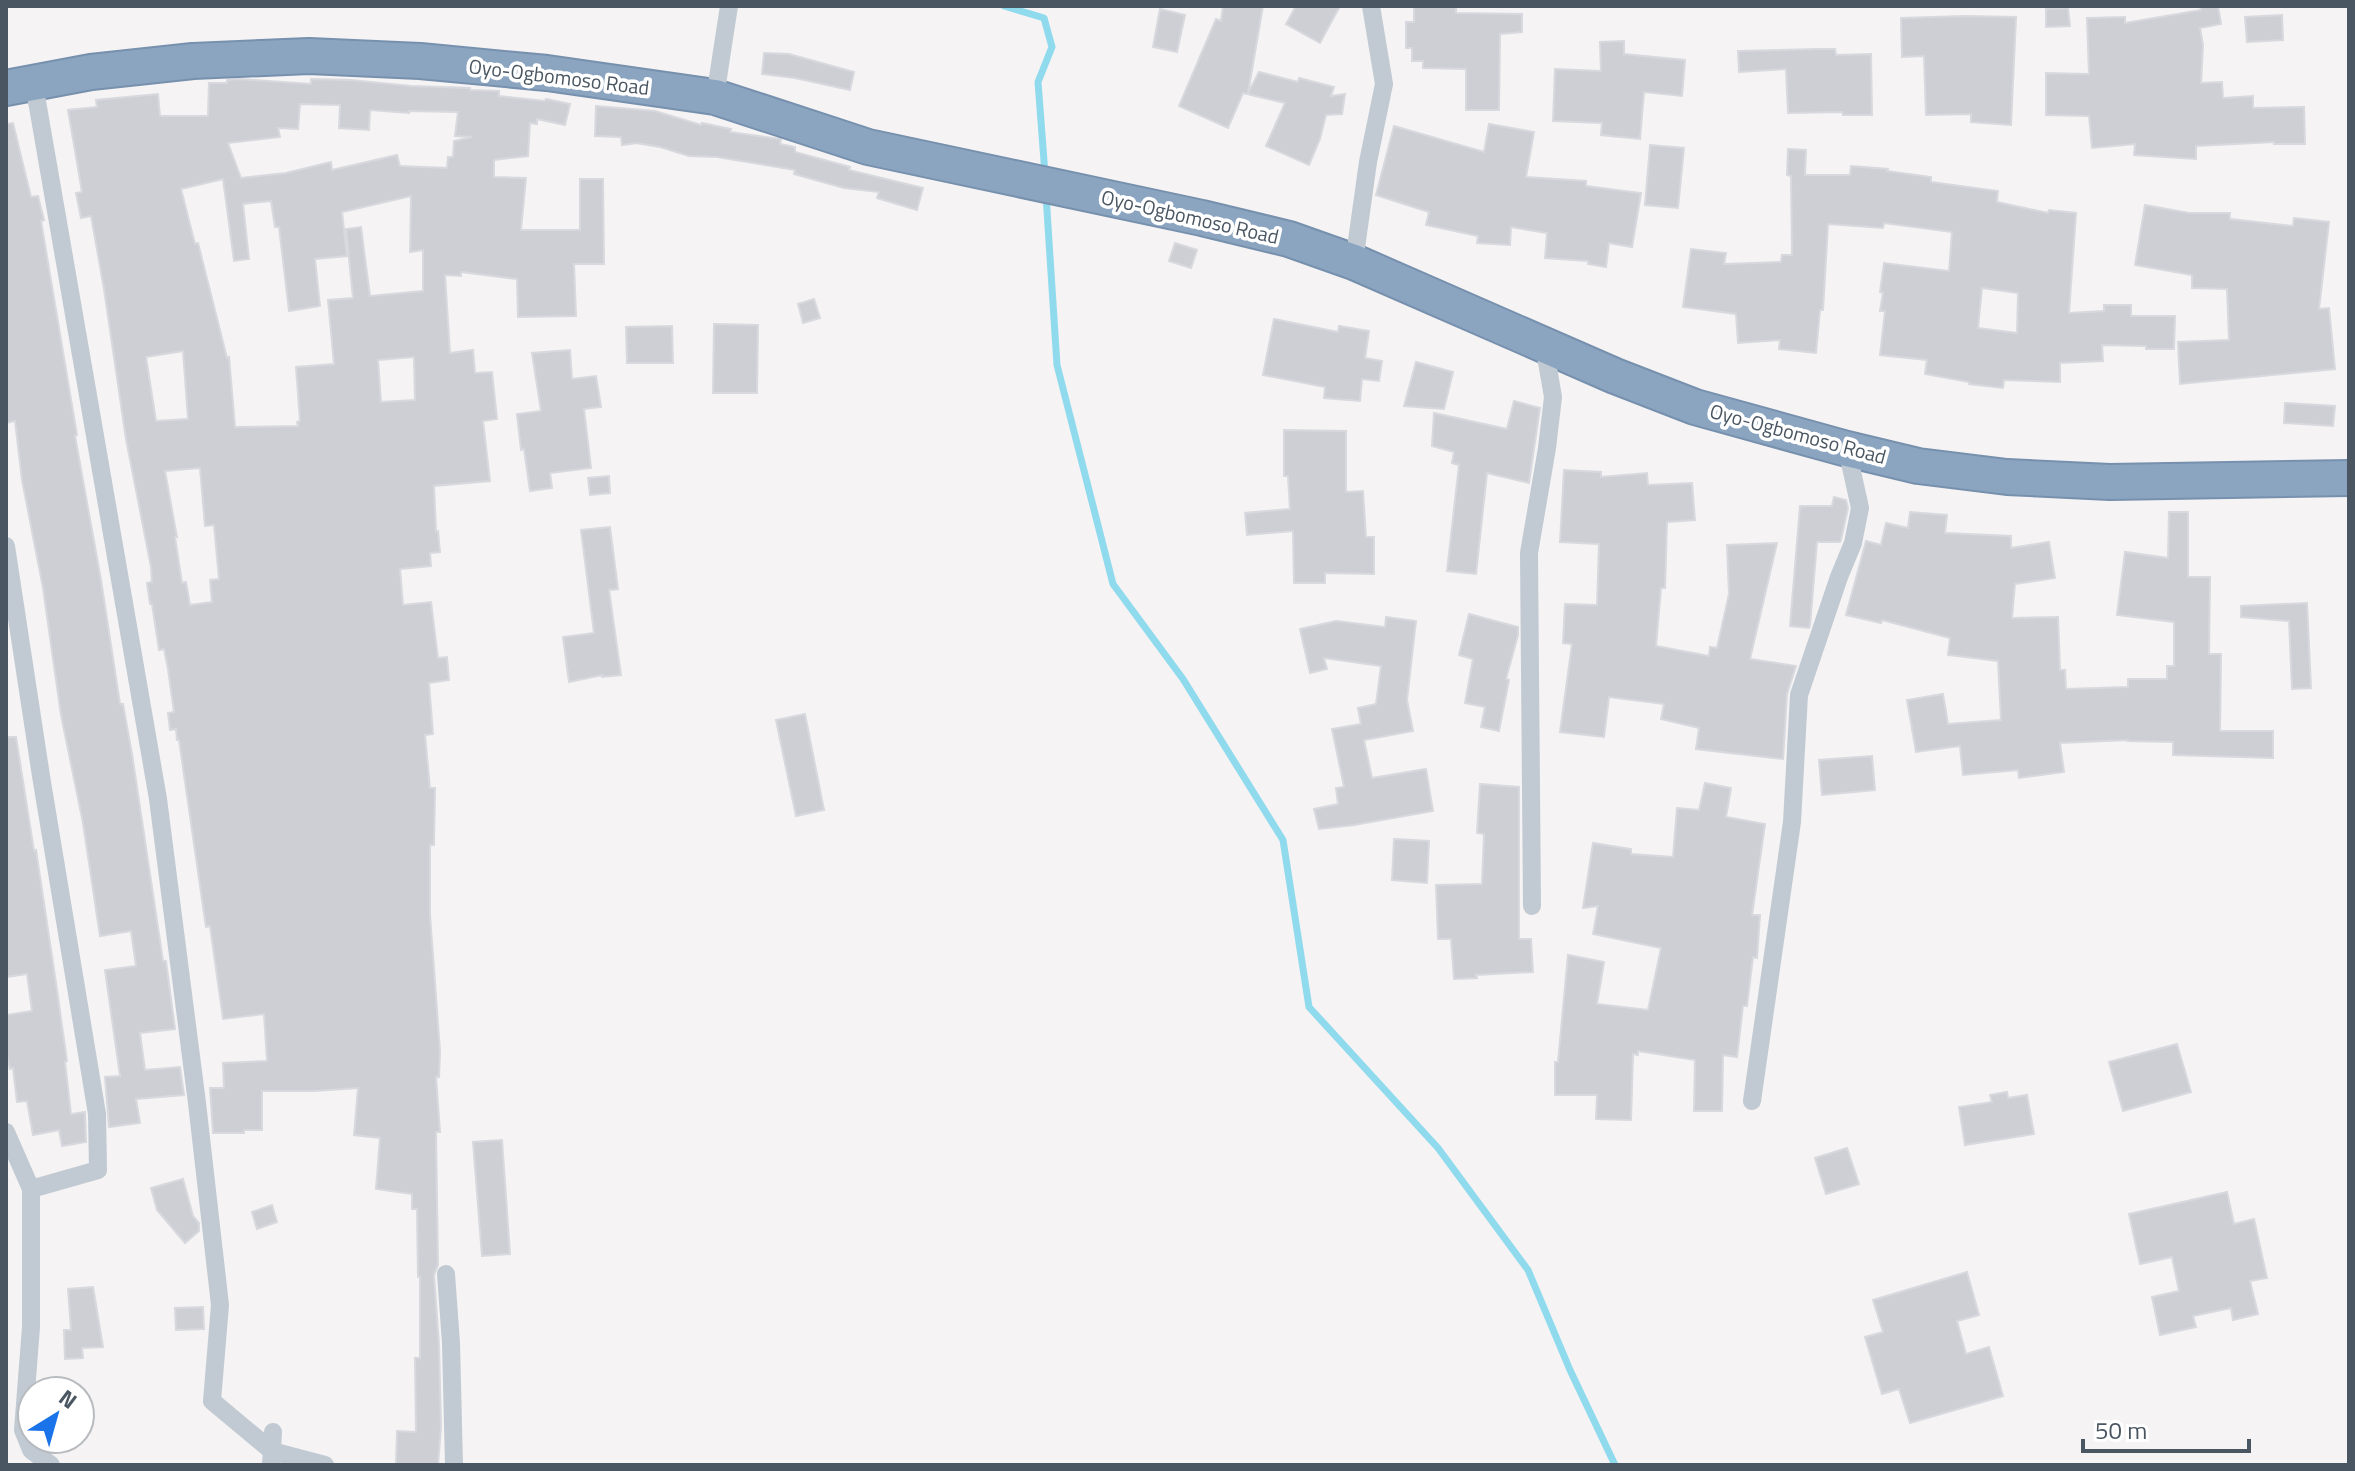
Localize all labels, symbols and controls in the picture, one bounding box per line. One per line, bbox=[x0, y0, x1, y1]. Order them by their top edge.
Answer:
street label: Oyo-Ogbomoso Road bbox=[467, 50, 651, 103]
street label: Oyo-Ogbomoso Road bbox=[1098, 181, 1282, 252]
street label: Oyo-Ogbomoso Road bbox=[1707, 395, 1890, 472]
north arrow bbox=[16, 1375, 96, 1455]
text: N bbox=[52, 1381, 84, 1417]
scale bar bbox=[2083, 1403, 2249, 1453]
text: 50 m bbox=[2095, 1412, 2147, 1448]

